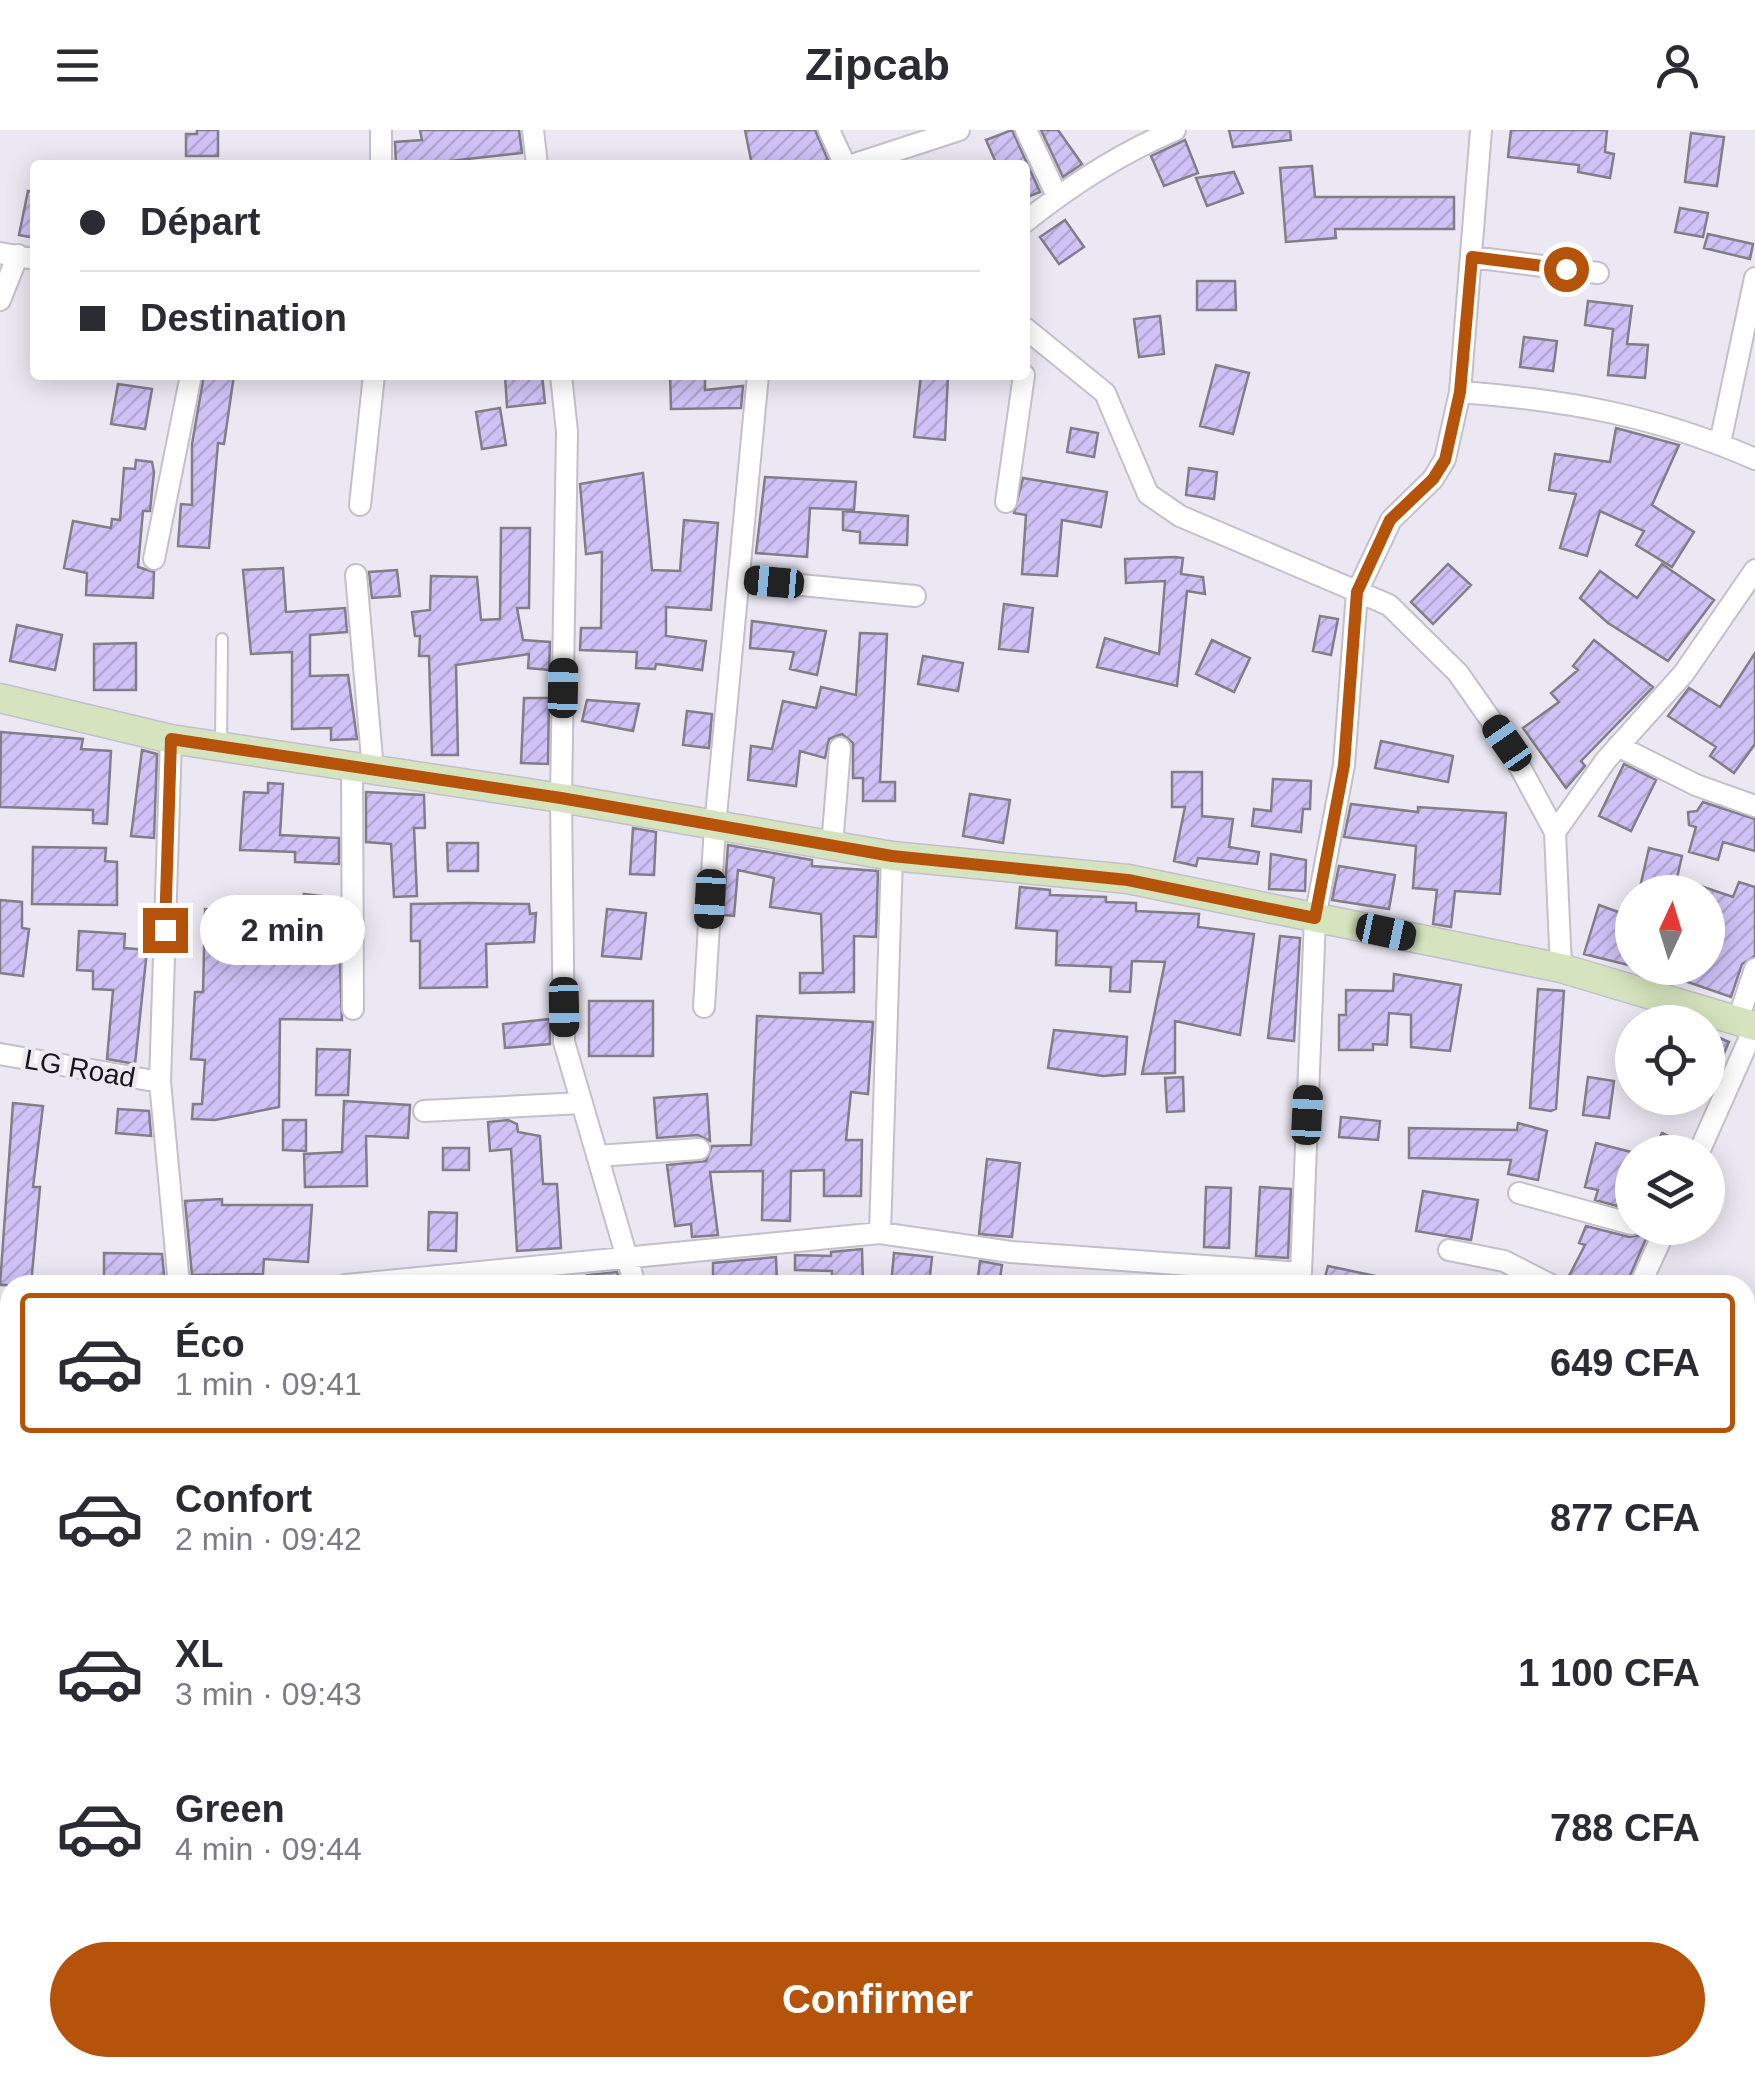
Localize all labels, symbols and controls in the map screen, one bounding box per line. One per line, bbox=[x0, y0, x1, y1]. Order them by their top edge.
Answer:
icon: menu bbox=[50, 38, 105, 93]
icon: person bbox=[1650, 38, 1705, 93]
text: Zipcab bbox=[805, 39, 950, 90]
text: Départ bbox=[140, 201, 260, 243]
route start bbox=[1544, 247, 1589, 292]
text: Destination bbox=[140, 297, 347, 339]
car bbox=[743, 564, 805, 600]
car bbox=[547, 658, 579, 718]
car bbox=[1478, 710, 1536, 776]
car bbox=[693, 868, 727, 930]
north arrow bbox=[1615, 875, 1725, 985]
map controls bbox=[1615, 875, 1725, 1245]
callout: 2 min bbox=[200, 895, 365, 965]
route end bbox=[143, 908, 188, 953]
car bbox=[1354, 911, 1418, 953]
text: 2 min bbox=[241, 912, 324, 948]
car bbox=[548, 977, 580, 1037]
button: locate bbox=[1615, 1005, 1725, 1115]
street label: LG Road bbox=[22, 1043, 138, 1093]
car bbox=[1290, 1084, 1324, 1146]
button: layers bbox=[1615, 1135, 1725, 1245]
icon: car bbox=[55, 1318, 145, 1408]
text: Éco bbox=[175, 1323, 245, 1365]
text: 649 CFA bbox=[1550, 1342, 1700, 1384]
text: 1 min · 09:41 bbox=[175, 1366, 362, 1402]
icon: car bbox=[55, 1473, 145, 1563]
text: Confort bbox=[175, 1478, 312, 1520]
text: 877 CFA bbox=[1550, 1497, 1700, 1539]
text: 2 min · 09:42 bbox=[175, 1521, 362, 1557]
icon: car bbox=[55, 1628, 145, 1718]
text: XL bbox=[175, 1633, 224, 1675]
text: 1 100 CFA bbox=[1518, 1652, 1700, 1694]
text: 3 min · 09:43 bbox=[175, 1676, 362, 1712]
icon: car bbox=[55, 1783, 145, 1873]
text: Green bbox=[175, 1788, 285, 1830]
text: 788 CFA bbox=[1550, 1807, 1700, 1849]
text: 4 min · 09:44 bbox=[175, 1831, 362, 1867]
button: Confirmer bbox=[50, 1942, 1705, 2057]

